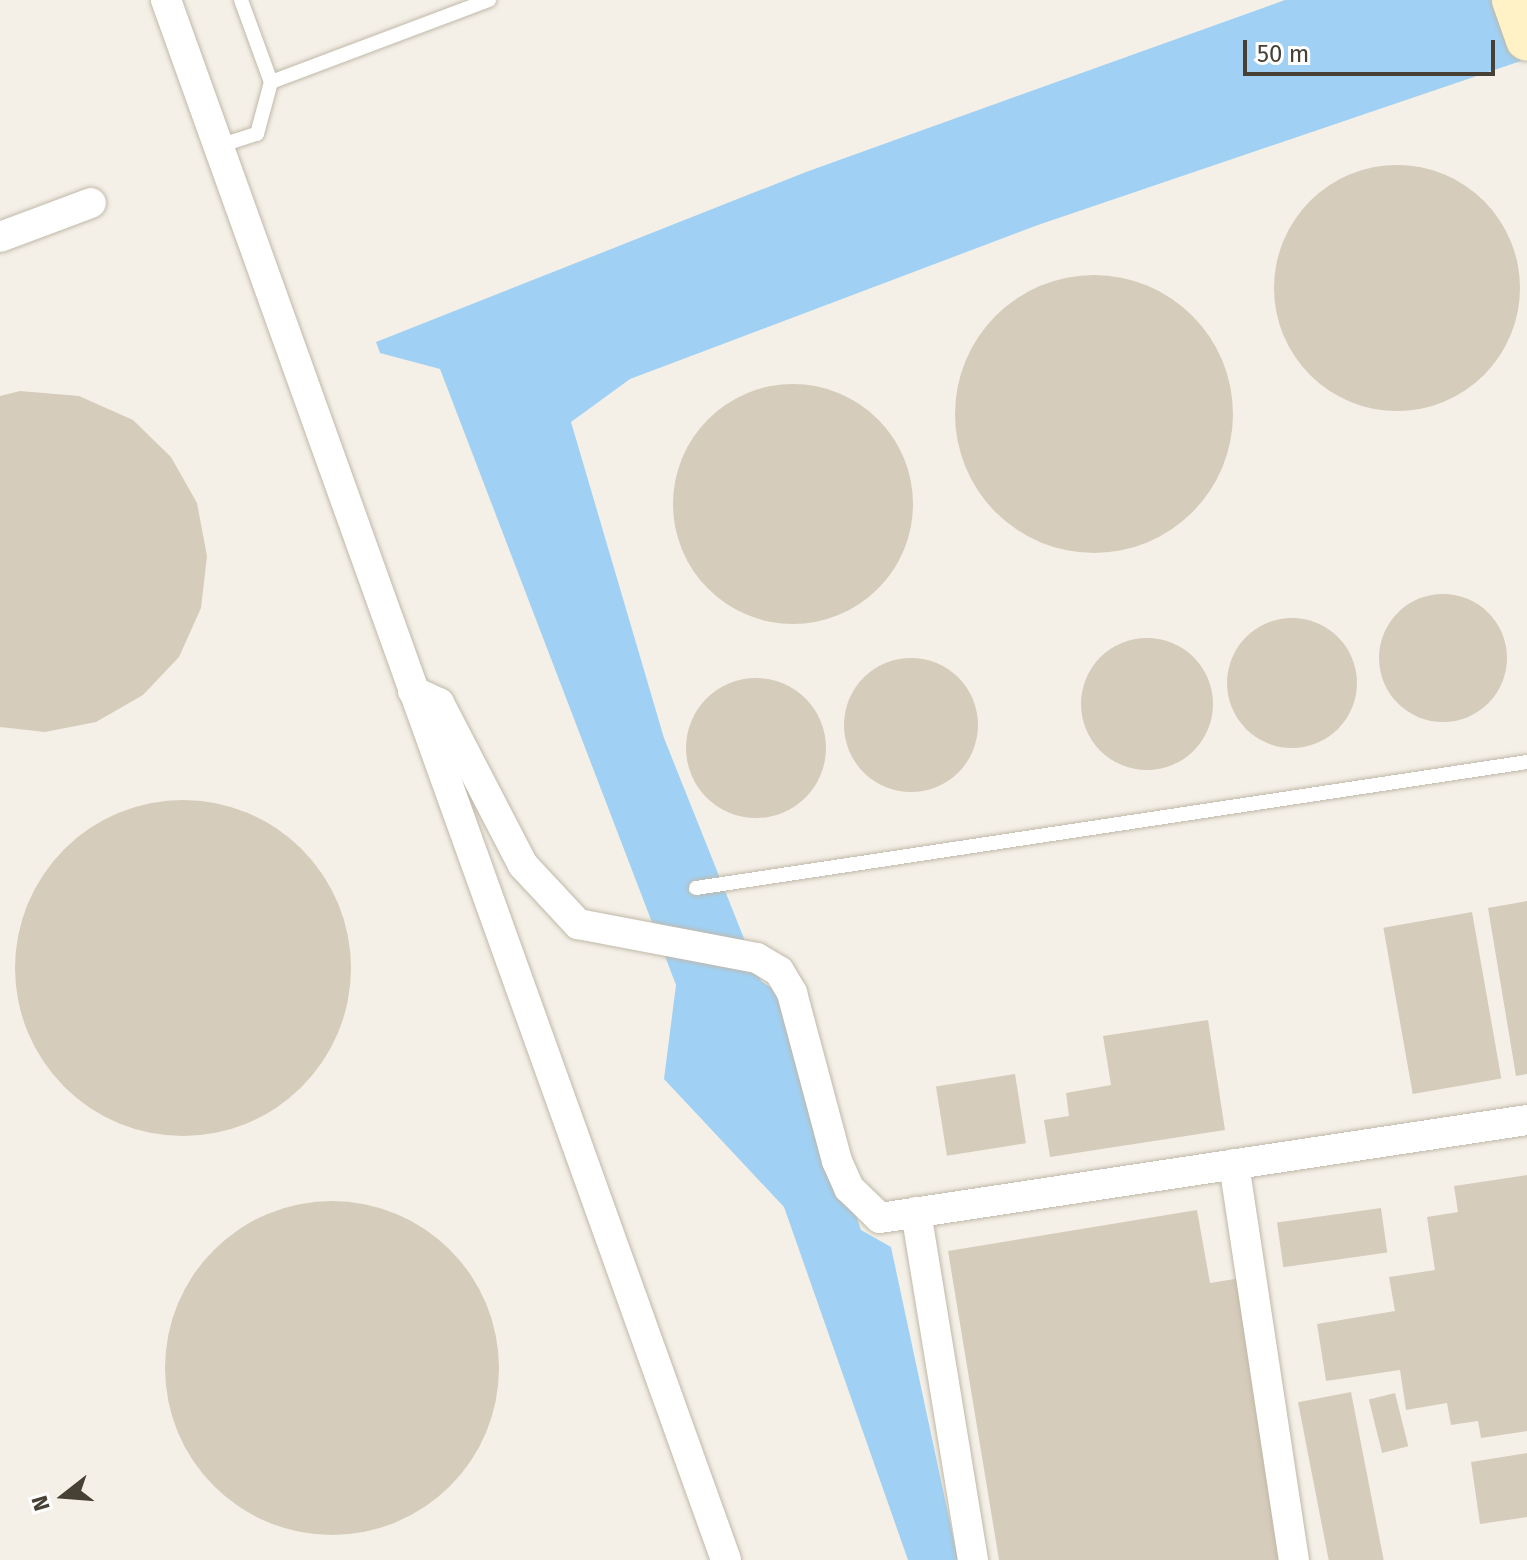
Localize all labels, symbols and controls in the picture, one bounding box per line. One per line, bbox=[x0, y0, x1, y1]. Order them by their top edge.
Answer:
scale bar bbox=[1247, 24, 1499, 74]
text: 50 m bbox=[1257, 40, 1309, 68]
north arrow bbox=[24, 1456, 104, 1536]
text: N bbox=[26, 1492, 56, 1514]

